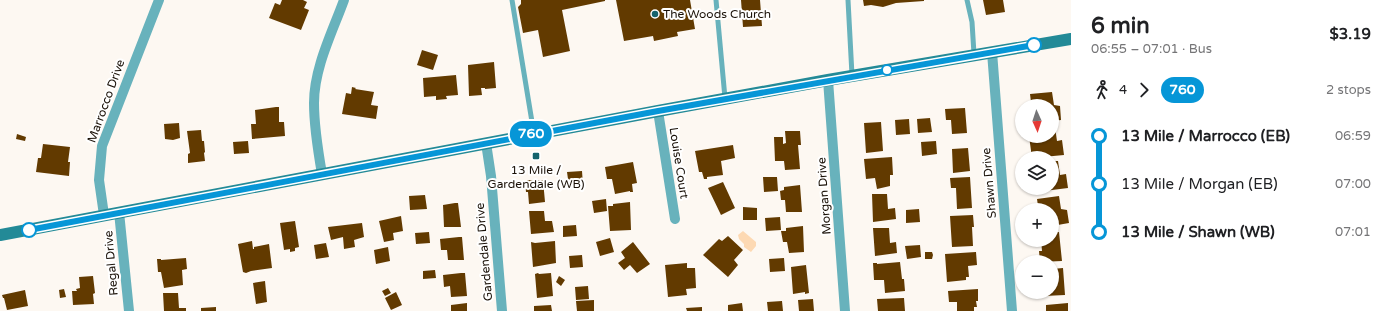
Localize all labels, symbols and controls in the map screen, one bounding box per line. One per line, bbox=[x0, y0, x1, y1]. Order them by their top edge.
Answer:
place label: The Woods Church bbox=[663, 7, 771, 21]
marker: The Woods Church bbox=[650, 9, 660, 19]
text: 6 min bbox=[1091, 13, 1150, 39]
text: $3.19 bbox=[1330, 25, 1371, 43]
unlabelled marker bbox=[1026, 37, 1042, 53]
text: 06:55 – 07:01 · Bus bbox=[1091, 41, 1212, 57]
street label: Marrocco Drive bbox=[84, 57, 128, 144]
unlabelled marker bbox=[881, 64, 893, 76]
icon: walk bbox=[1091, 79, 1113, 101]
icon: forward bbox=[1133, 79, 1155, 101]
text: 760 bbox=[1169, 81, 1196, 98]
text: 4 bbox=[1119, 82, 1127, 98]
text: 2 stops bbox=[1326, 82, 1371, 98]
north arrow bbox=[1015, 99, 1059, 143]
map controls bbox=[1015, 99, 1059, 299]
line badge: 760 bbox=[508, 121, 554, 147]
text: 760 bbox=[518, 125, 544, 142]
street label: Louise Court bbox=[666, 126, 692, 200]
text: 13 Mile / Marrocco (EB) bbox=[1121, 127, 1290, 145]
text: 06:59 bbox=[1335, 128, 1371, 144]
street label: Shawn Drive bbox=[979, 147, 999, 219]
marker: 13 Mile / Gardendale (WB) bbox=[531, 151, 541, 161]
button: layers bbox=[1015, 151, 1059, 195]
street label: Morgan Drive bbox=[814, 157, 834, 235]
place label: 13 Mile / Gardendale (WB) bbox=[488, 163, 585, 191]
text: 13 Mile / Morgan (EB) bbox=[1121, 175, 1278, 193]
text: 07:00 bbox=[1335, 176, 1371, 192]
street label: Gardendale Drive bbox=[473, 202, 495, 302]
button: + bbox=[1015, 203, 1059, 247]
unlabelled marker bbox=[21, 222, 37, 238]
text: 13 Mile / Shawn (WB) bbox=[1121, 223, 1275, 241]
text: 07:01 bbox=[1335, 224, 1371, 240]
street label: Regal Drive bbox=[101, 230, 121, 296]
button: − bbox=[1015, 255, 1059, 299]

